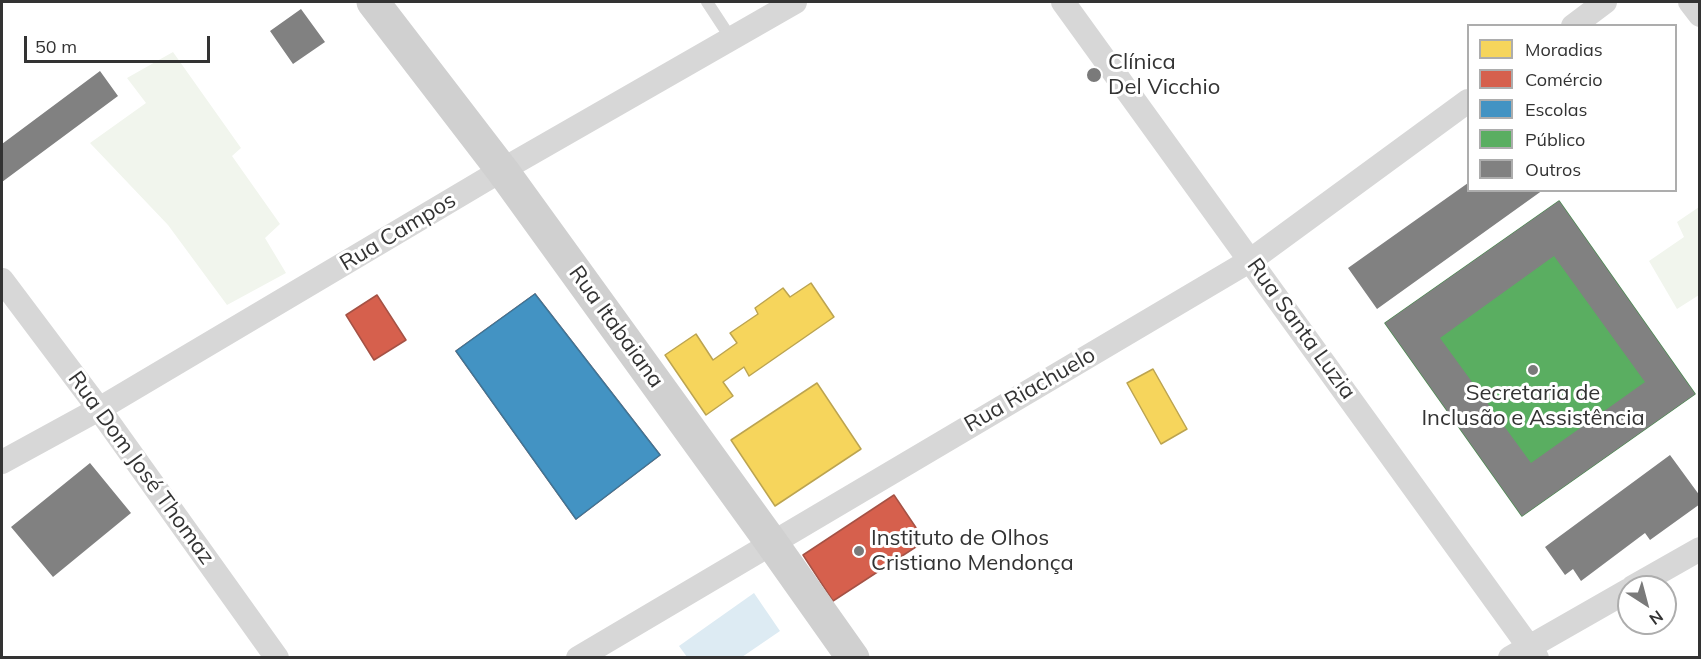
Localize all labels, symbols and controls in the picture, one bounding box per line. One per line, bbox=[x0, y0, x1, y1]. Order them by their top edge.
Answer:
scale bar bbox=[27, 24, 213, 62]
legend bbox=[1467, 24, 1677, 192]
text: 50 m bbox=[35, 35, 77, 58]
text: Moradias bbox=[1525, 38, 1603, 61]
place label: Clínica Del Vicchio bbox=[1108, 49, 1220, 100]
marker: Clínica Del Vicchio bbox=[1085, 66, 1103, 84]
text: Comércio bbox=[1525, 68, 1602, 91]
text: Escolas bbox=[1525, 98, 1587, 121]
text: Público bbox=[1525, 128, 1585, 151]
text: Outros bbox=[1525, 158, 1581, 181]
street label: Rua Campos bbox=[335, 187, 461, 277]
street label: Rua Santa Luzia bbox=[1241, 253, 1361, 405]
street label: Rua Itabaiana bbox=[563, 261, 669, 393]
street label: Rua Riachuelo bbox=[960, 342, 1100, 438]
marker: Secretaria de Inclusão e Assistência bbox=[1526, 363, 1540, 377]
street label: Rua Dom José Thomaz bbox=[62, 366, 220, 570]
place label: Secretaria de Inclusão e Assistência bbox=[1421, 380, 1645, 432]
place label: Instituto de Olhos Cristiano Mendonça bbox=[871, 525, 1074, 576]
marker: Instituto de Olhos Cristiano Mendonça bbox=[852, 544, 866, 558]
north arrow bbox=[1617, 575, 1677, 635]
text: N bbox=[1646, 606, 1667, 630]

